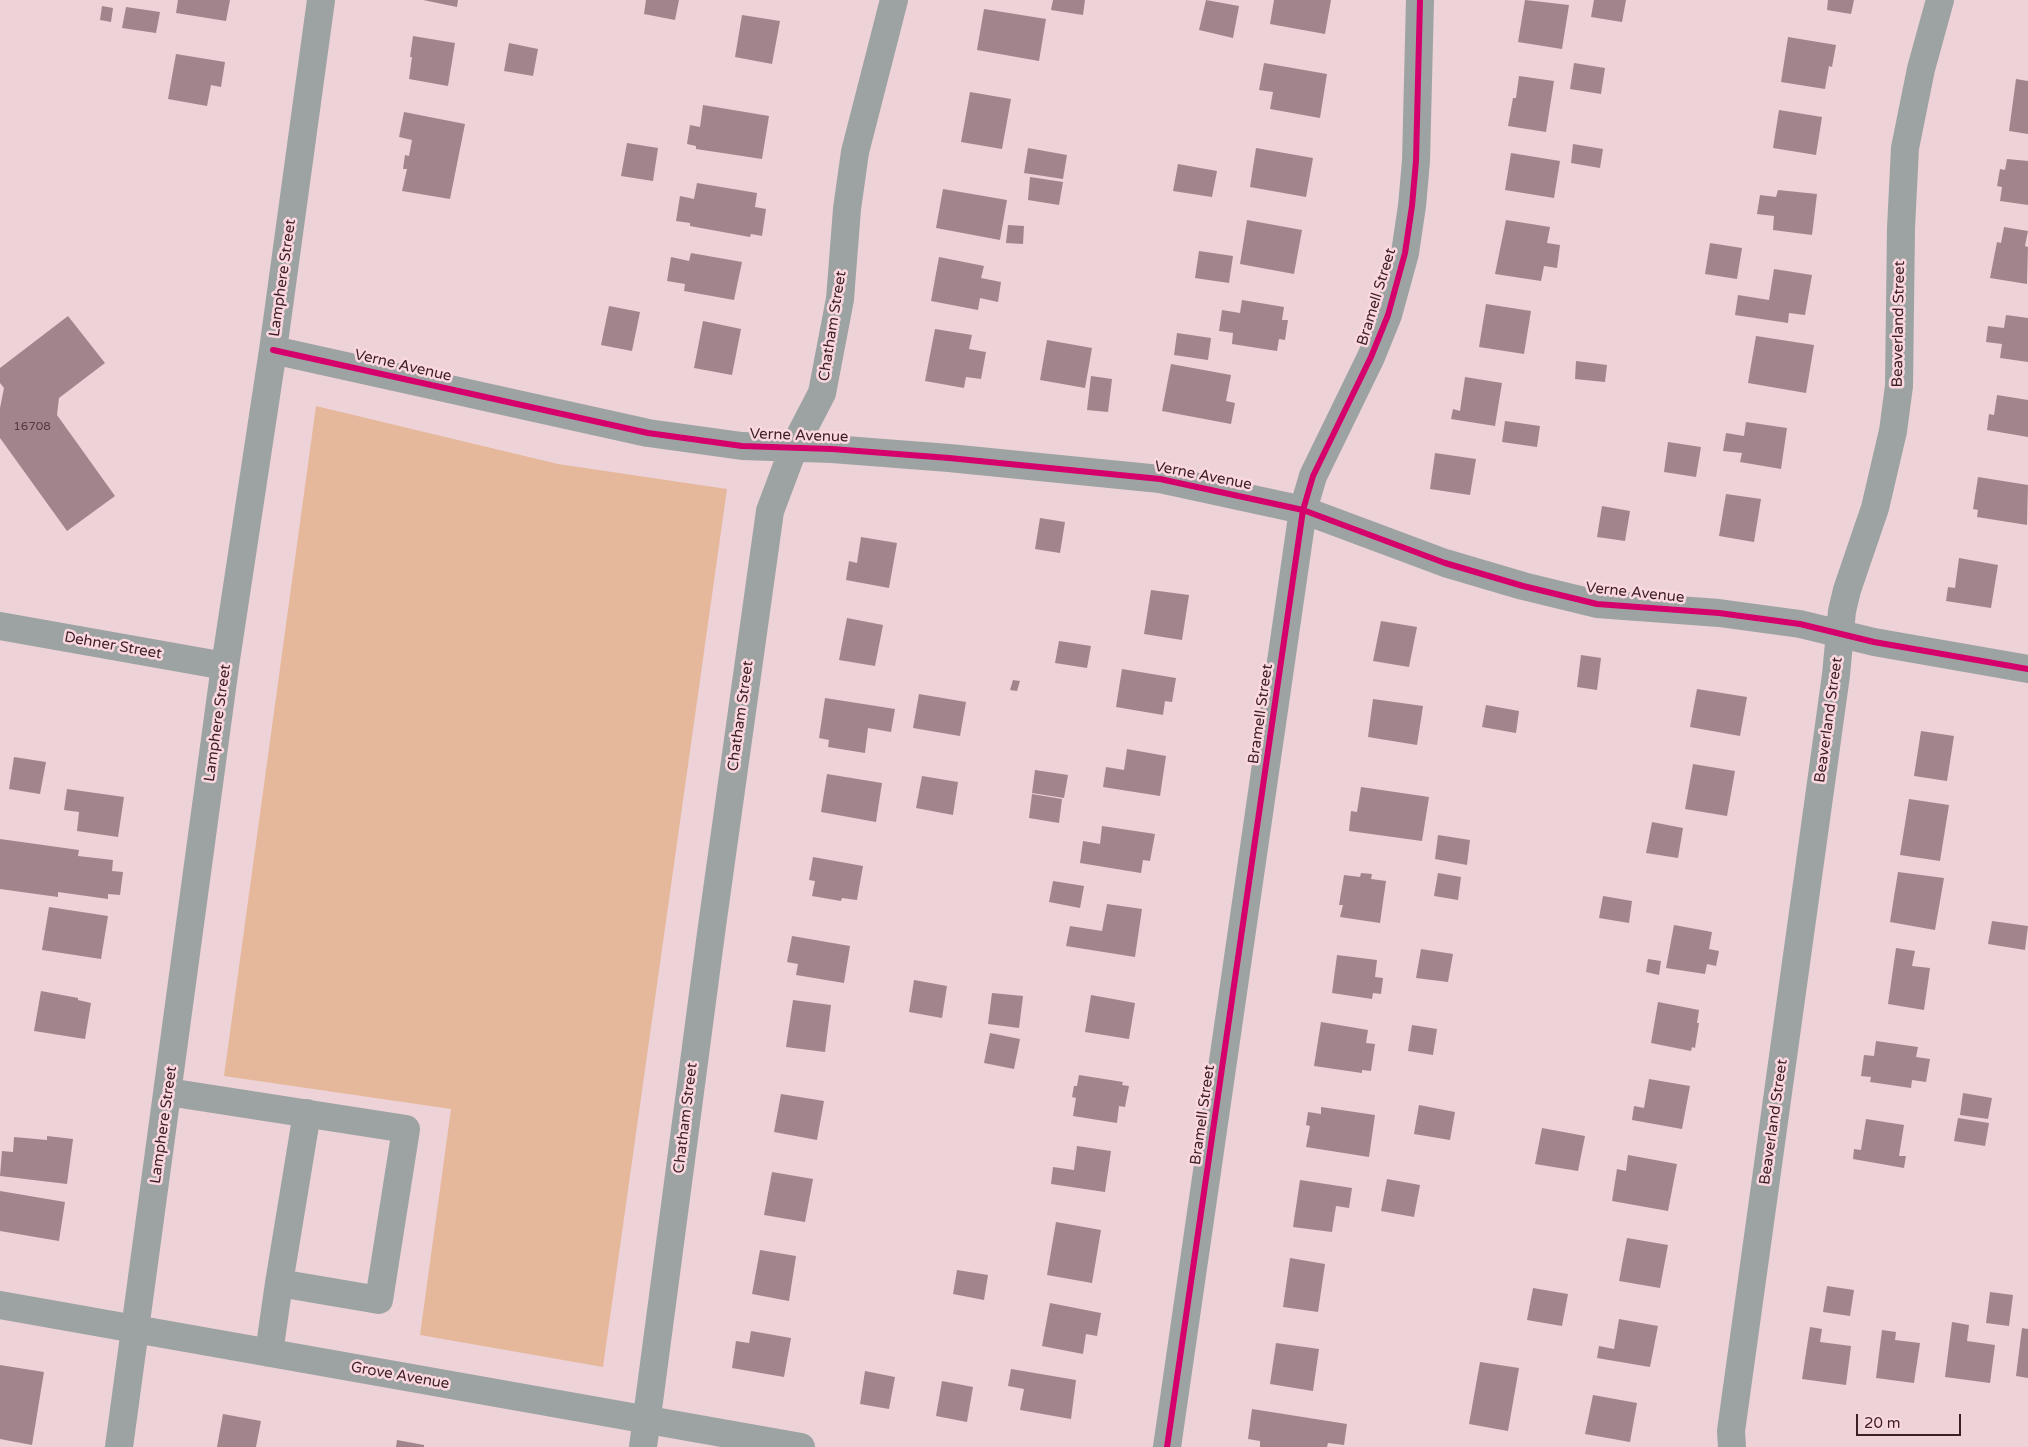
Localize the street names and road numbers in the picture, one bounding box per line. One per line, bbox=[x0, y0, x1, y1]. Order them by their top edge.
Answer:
street label: Lamphere Street bbox=[266, 218, 300, 338]
street label: Bramell Street bbox=[1354, 246, 1400, 348]
street label: Beaverland Street bbox=[1889, 260, 1909, 388]
street label: Chatham Street bbox=[815, 269, 851, 383]
street label: Verne Avenue bbox=[353, 346, 453, 386]
street label: Verne Avenue bbox=[749, 425, 849, 447]
street label: Verne Avenue bbox=[1153, 458, 1253, 494]
street label: Verne Avenue bbox=[1585, 579, 1685, 607]
street label: Dehner Street bbox=[63, 629, 163, 663]
street label: Beaverland Street bbox=[1811, 656, 1847, 784]
street label: Chatham Street bbox=[724, 659, 758, 773]
street label: Lamphere Street bbox=[201, 663, 235, 783]
street label: Bramell Street bbox=[1245, 663, 1277, 765]
street label: Beaverland Street bbox=[1756, 1058, 1792, 1186]
street label: Chatham Street bbox=[670, 1061, 702, 1175]
street label: Bramell Street bbox=[1187, 1064, 1219, 1166]
street label: Lamphere Street bbox=[147, 1065, 181, 1185]
street label: Grove Avenue bbox=[349, 1358, 451, 1394]

